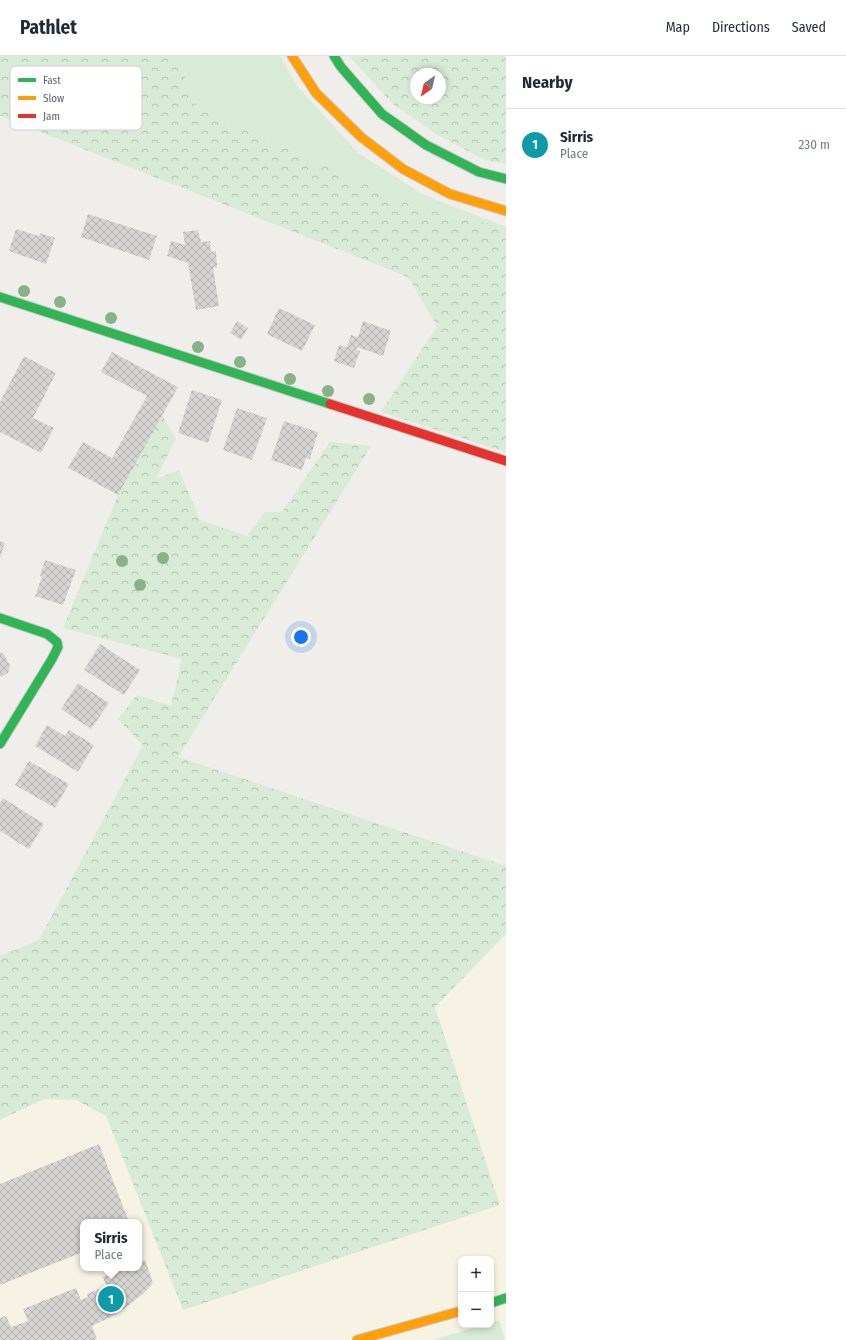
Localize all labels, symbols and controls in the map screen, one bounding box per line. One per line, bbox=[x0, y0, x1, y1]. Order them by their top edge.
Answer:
text: Pathlet bbox=[20, 16, 77, 39]
text: Map bbox=[666, 19, 690, 36]
text: Directions bbox=[712, 19, 770, 36]
text: Saved bbox=[792, 19, 826, 36]
legend bbox=[10, 66, 142, 130]
north arrow bbox=[410, 68, 446, 104]
text: Nearby bbox=[522, 72, 573, 93]
text: Fast bbox=[43, 74, 61, 87]
text: Slow bbox=[43, 92, 64, 105]
text: Jam bbox=[43, 110, 60, 123]
text: Sirris bbox=[560, 128, 593, 146]
text: 1 bbox=[532, 137, 538, 152]
text: 230 m bbox=[799, 137, 830, 152]
text: Place bbox=[560, 146, 588, 161]
your location bbox=[291, 627, 311, 647]
popup bbox=[80, 1219, 142, 1271]
text: Sirris bbox=[94, 1229, 128, 1247]
text: Place bbox=[94, 1247, 123, 1262]
map controls bbox=[458, 1256, 494, 1328]
button: + bbox=[458, 1256, 494, 1292]
pin: 1 bbox=[98, 1284, 124, 1314]
button: − bbox=[458, 1292, 494, 1328]

